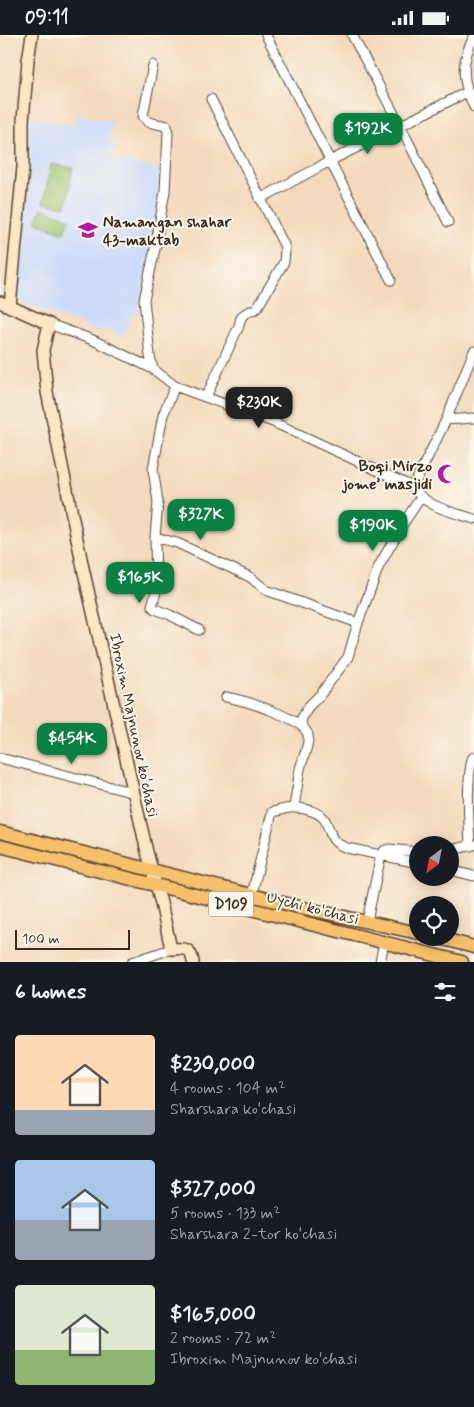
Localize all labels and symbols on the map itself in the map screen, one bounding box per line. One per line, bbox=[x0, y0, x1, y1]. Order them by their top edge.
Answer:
pin: $192K bbox=[333, 113, 403, 155]
place label: Namangan shahar 43-maktab bbox=[103, 212, 232, 251]
school or university icon: Namangan shahar 43-maktab bbox=[77, 219, 99, 241]
pin: $230K bbox=[224, 387, 294, 429]
place label: Boqi Mirzo jome’ masjidi bbox=[341, 456, 432, 495]
mosque icon: Boqi Mirzo jome’ masjidi bbox=[436, 463, 458, 485]
pin: $327K bbox=[166, 499, 236, 541]
pin: $190K bbox=[338, 509, 408, 552]
pin: $165K bbox=[105, 561, 175, 604]
street label: Ibroxim Majnunov koʻchasi bbox=[104, 631, 163, 819]
pin: $454K bbox=[37, 723, 107, 765]
north arrow bbox=[409, 836, 459, 886]
street label: Uychi ko'chasi bbox=[264, 887, 361, 930]
road number: D109 bbox=[208, 891, 254, 917]
scale bar bbox=[15, 927, 130, 950]

